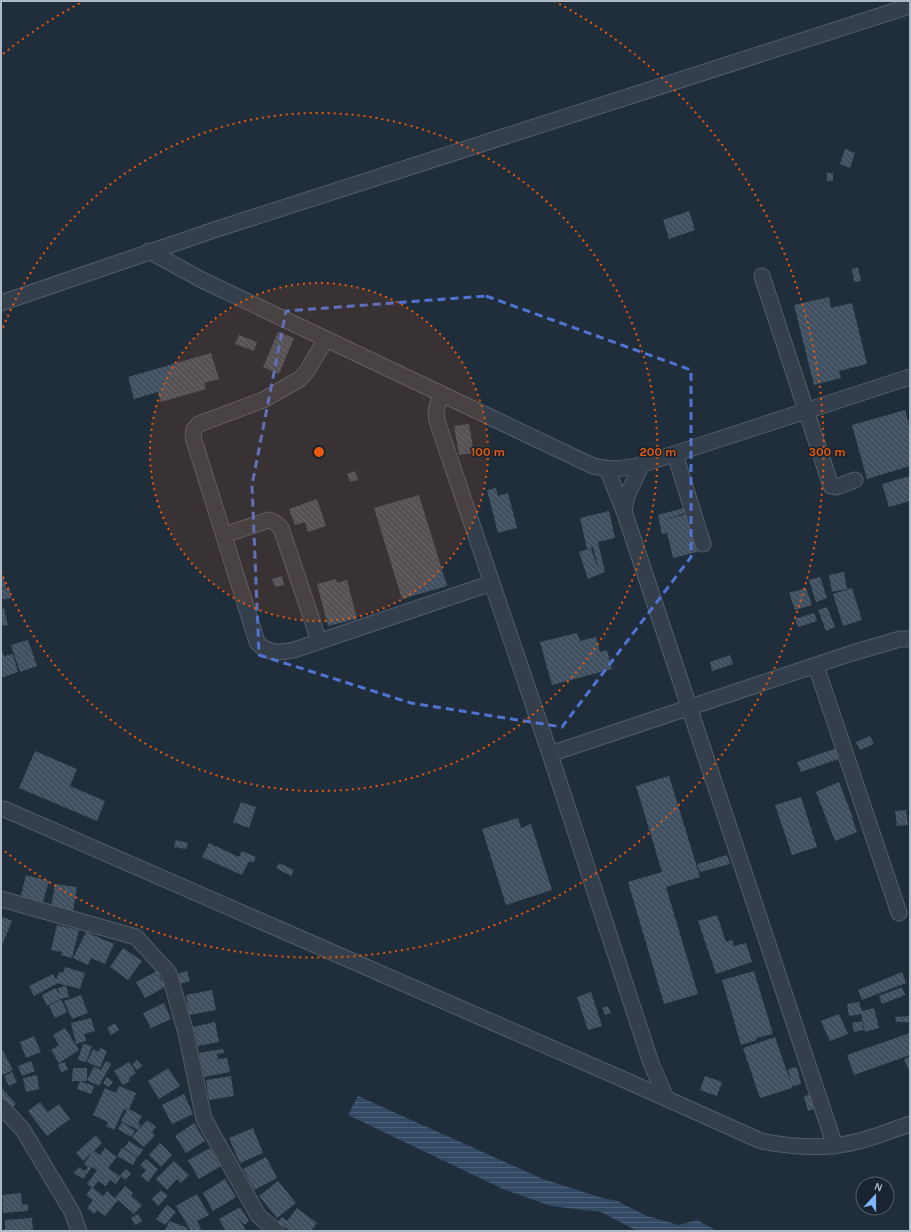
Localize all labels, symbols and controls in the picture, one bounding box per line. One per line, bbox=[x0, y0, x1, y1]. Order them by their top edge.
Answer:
centre of rings bbox=[312, 445, 326, 459]
text: 100 m bbox=[471, 445, 505, 459]
text: 200 m bbox=[640, 445, 676, 459]
text: 300 m bbox=[808, 445, 846, 459]
north arrow bbox=[855, 1176, 895, 1216]
text: N bbox=[872, 1180, 884, 1195]

